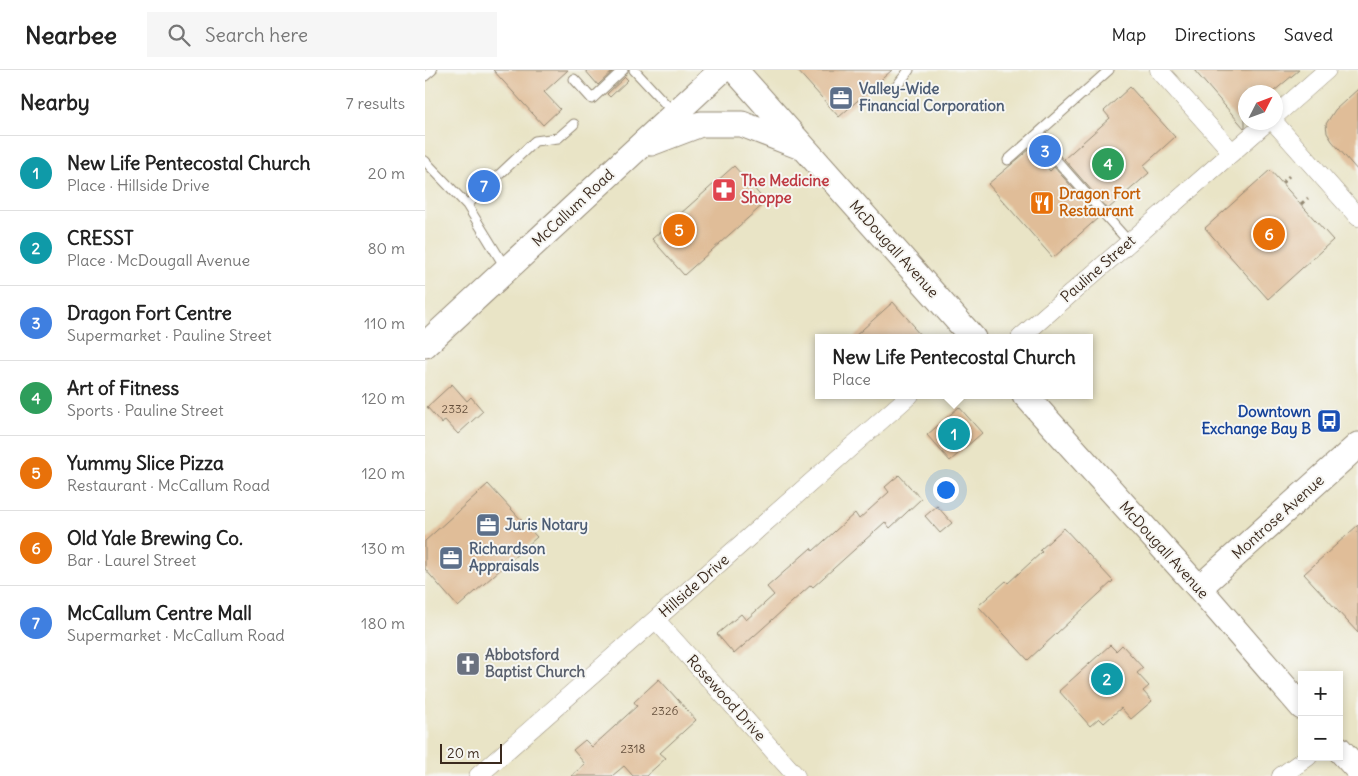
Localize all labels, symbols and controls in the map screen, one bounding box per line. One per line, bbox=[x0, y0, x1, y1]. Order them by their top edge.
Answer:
search box bbox=[147, 12, 497, 57]
text: Nearbee bbox=[25, 20, 117, 50]
icon: search bbox=[165, 21, 193, 49]
text: Search here bbox=[205, 23, 308, 47]
text: Map bbox=[1111, 23, 1146, 46]
text: Directions bbox=[1174, 23, 1256, 46]
text: Saved bbox=[1284, 23, 1333, 46]
place label: Valley-Wide Financial Corporation bbox=[859, 79, 1005, 116]
office icon: Valley-Wide Financial Corporation bbox=[828, 85, 854, 111]
north arrow bbox=[1238, 85, 1283, 130]
text: Nearby bbox=[20, 89, 90, 116]
text: 7 results bbox=[346, 93, 405, 113]
pin: 3 bbox=[1029, 132, 1061, 170]
pin: 4 bbox=[1092, 145, 1124, 183]
text: New Life Pentecostal Church bbox=[67, 151, 311, 175]
text: 1 bbox=[33, 163, 39, 183]
text: 20 m bbox=[368, 163, 405, 183]
street label: McCallum Road bbox=[528, 165, 618, 250]
pin: 7 bbox=[468, 167, 500, 205]
place label: The Medicine Shoppe bbox=[741, 171, 829, 208]
text: Place · Hillside Drive bbox=[67, 175, 210, 195]
pharmacy icon: The Medicine Shoppe bbox=[711, 177, 737, 203]
place label: Dragon Fort Restaurant bbox=[1059, 184, 1142, 220]
restaurant icon: Dragon Fort Restaurant bbox=[1029, 190, 1055, 216]
street label: McDougall Avenue bbox=[846, 196, 943, 301]
pin: 5 bbox=[663, 211, 695, 249]
pin: 6 bbox=[1253, 215, 1285, 253]
text: CRESST bbox=[67, 226, 134, 250]
street label: Pauline Street bbox=[1056, 231, 1139, 306]
text: 2 bbox=[32, 238, 40, 258]
text: 80 m bbox=[367, 238, 405, 258]
text: Place · McDougall Avenue bbox=[67, 250, 250, 270]
text: Dragon Fort Centre bbox=[67, 301, 232, 325]
text: 3 bbox=[31, 313, 41, 333]
text: 110 m bbox=[364, 313, 405, 333]
text: Supermarket · Pauline Street bbox=[67, 325, 272, 345]
popup bbox=[815, 334, 1093, 399]
text: New Life Pentecostal Church bbox=[832, 345, 1076, 369]
text: Place bbox=[832, 369, 871, 389]
text: Art of Fitness bbox=[67, 376, 179, 400]
text: 4 bbox=[31, 388, 41, 408]
text: 120 m bbox=[362, 388, 405, 408]
text: Sports · Pauline Street bbox=[67, 400, 224, 420]
house number: 2332 bbox=[442, 401, 469, 416]
place label: Downtown Exchange Bay B bbox=[1201, 402, 1311, 439]
bus stop icon: Downtown Exchange Bay B bbox=[1316, 408, 1342, 434]
pin: 1 bbox=[938, 415, 970, 453]
text: Yummy Slice Pizza bbox=[67, 451, 224, 475]
text: 5 bbox=[31, 463, 41, 483]
text: 120 m bbox=[362, 463, 405, 483]
street label: Montrose Avenue bbox=[1228, 470, 1328, 563]
text: Restaurant · McCallum Road bbox=[67, 475, 270, 495]
your location bbox=[933, 477, 959, 503]
street label: McDougall Avenue bbox=[1116, 497, 1213, 602]
office icon: Juris Notary bbox=[475, 512, 501, 538]
place label: Juris Notary bbox=[505, 515, 588, 535]
text: Old Yale Brewing Co. bbox=[67, 526, 243, 550]
text: 6 bbox=[31, 538, 41, 558]
text: 130 m bbox=[361, 538, 405, 558]
place label: Richardson Appraisals bbox=[469, 539, 546, 576]
office icon: Richardson Appraisals bbox=[438, 545, 464, 571]
text: Bar · Laurel Street bbox=[67, 550, 196, 570]
street label: Hillside Drive bbox=[655, 550, 733, 621]
text: McCallum Centre Mall bbox=[67, 601, 252, 625]
text: 7 bbox=[32, 613, 40, 633]
text: 180 m bbox=[361, 613, 405, 633]
text: Supermarket · McCallum Road bbox=[67, 625, 285, 645]
place label: Abbotsford Baptist Church bbox=[485, 645, 586, 682]
church icon: Abbotsford Baptist Church bbox=[455, 651, 481, 677]
street label: Rosewood Drive bbox=[683, 651, 770, 745]
pin: 2 bbox=[1091, 660, 1123, 698]
map controls bbox=[1298, 671, 1343, 761]
button: + bbox=[1298, 671, 1343, 716]
house number: 2326 bbox=[652, 703, 679, 718]
button: − bbox=[1298, 716, 1343, 761]
scale bar bbox=[440, 741, 503, 764]
house number: 2318 bbox=[621, 741, 646, 756]
text: 20 m bbox=[447, 744, 480, 762]

